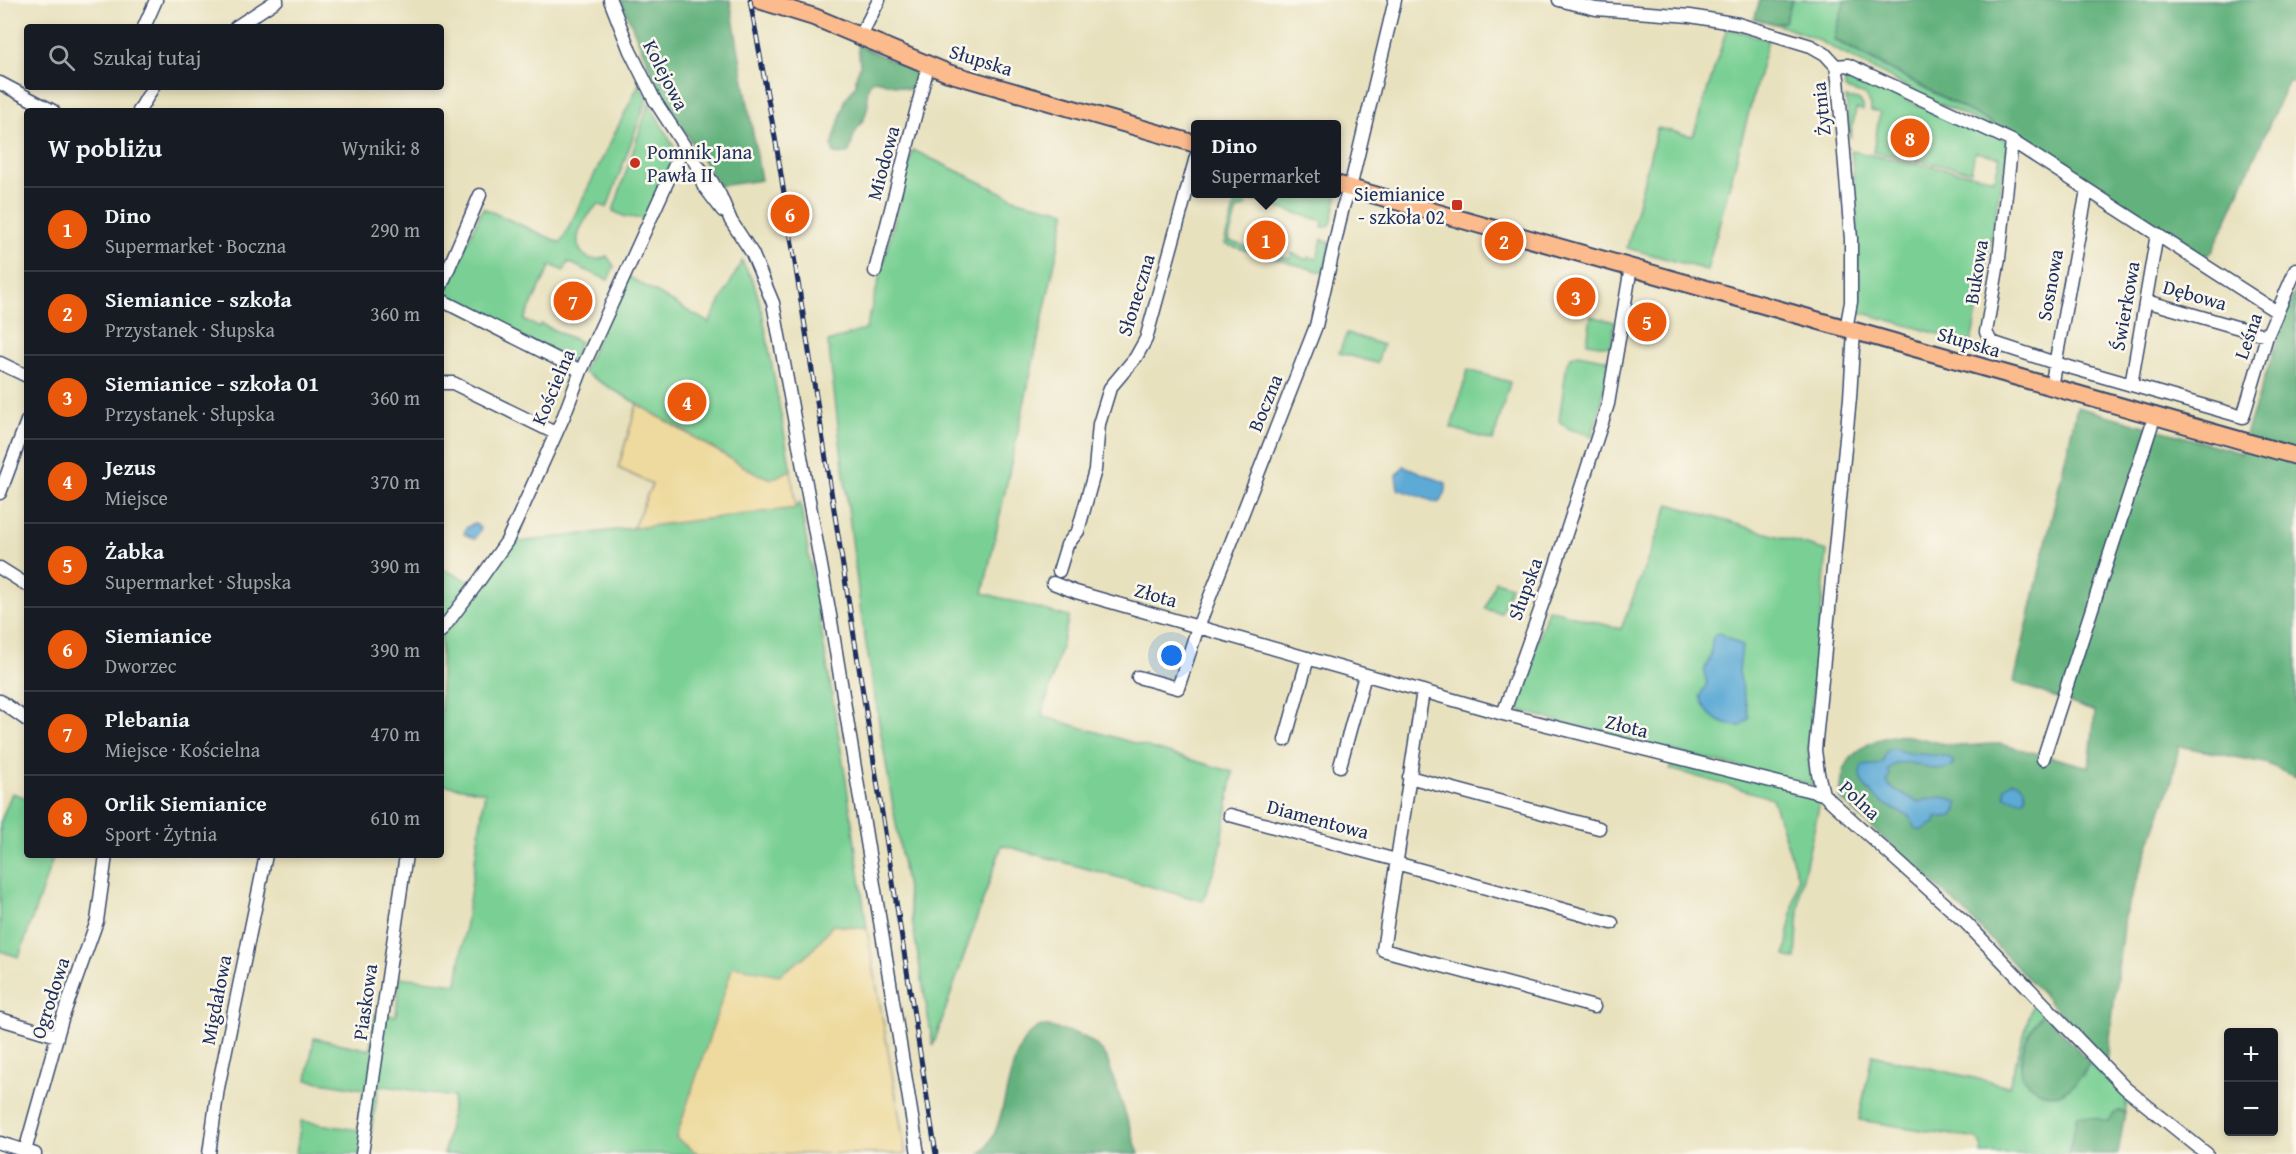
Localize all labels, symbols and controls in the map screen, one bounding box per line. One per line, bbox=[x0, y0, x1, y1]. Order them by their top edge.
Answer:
search box bbox=[24, 24, 444, 90]
street label: Kolejowa bbox=[636, 34, 697, 116]
street label: Słupska bbox=[946, 36, 1017, 83]
icon: search bbox=[45, 41, 78, 74]
text: Szukaj tutaj bbox=[93, 41, 201, 73]
street label: Żytnia bbox=[1803, 80, 1838, 137]
pin: 8 bbox=[1890, 116, 1930, 160]
popup bbox=[1191, 120, 1341, 198]
street label: Miodowa bbox=[859, 122, 907, 203]
text: W pobliżu bbox=[48, 128, 162, 167]
text: Dino bbox=[1211, 129, 1257, 161]
text: Wyniki: 8 bbox=[342, 133, 420, 162]
place label: Pomnik Jana Pawła II bbox=[647, 137, 753, 189]
marker: Pomnik Jana Pawła II bbox=[628, 156, 642, 170]
text: Supermarket bbox=[1211, 161, 1321, 190]
place label: Siemianice - szkoła 02 bbox=[1354, 179, 1445, 231]
pin: 6 bbox=[770, 192, 810, 236]
marker: Siemianice - szkoła 02 bbox=[1450, 198, 1464, 212]
text: Dino bbox=[105, 199, 151, 231]
text: 1 bbox=[62, 215, 73, 244]
text: 290 m bbox=[370, 215, 420, 244]
pin: 1 bbox=[1246, 218, 1286, 262]
pin: 2 bbox=[1484, 218, 1524, 264]
text: Supermarket · Boczna bbox=[105, 231, 286, 260]
street label: Bukowa bbox=[1956, 237, 1995, 306]
street label: Sosnowa bbox=[2029, 246, 2070, 323]
street label: Słoneczna bbox=[1109, 250, 1162, 340]
street label: Świerkowa bbox=[2102, 258, 2147, 353]
street label: Dębowa bbox=[2160, 272, 2231, 318]
pin: 3 bbox=[1556, 274, 1596, 320]
pin: 7 bbox=[554, 278, 592, 324]
text: Siemianice - szkoła bbox=[105, 283, 292, 315]
text: 2 bbox=[62, 299, 73, 328]
text: 360 m bbox=[370, 299, 420, 328]
pin: 5 bbox=[1628, 300, 1666, 344]
street label: Leśna bbox=[2226, 308, 2269, 363]
text: Przystanek · Słupska bbox=[105, 315, 275, 344]
street label: Słupska bbox=[1934, 319, 2005, 365]
street label: Kościelna bbox=[524, 344, 582, 429]
text: Siemianice - szkoła 01 bbox=[105, 367, 319, 399]
street label: Boczna bbox=[1240, 369, 1289, 436]
pin: 4 bbox=[668, 380, 706, 424]
text: 3 bbox=[62, 383, 73, 412]
text: 360 m bbox=[370, 383, 420, 412]
text: Przystanek · Słupska bbox=[105, 399, 275, 428]
text: Jezus bbox=[105, 451, 156, 483]
text: 4 bbox=[62, 467, 73, 496]
text: 370 m bbox=[370, 467, 420, 496]
text: Miejsce bbox=[105, 483, 168, 512]
text: Żabka bbox=[105, 535, 164, 567]
text: 5 bbox=[62, 551, 73, 580]
text: 390 m bbox=[370, 551, 420, 580]
street label: Słupska bbox=[1500, 553, 1549, 624]
text: Supermarket · Słupska bbox=[105, 567, 291, 596]
street label: Złota bbox=[1131, 575, 1181, 615]
text: Siemianice bbox=[105, 619, 212, 651]
text: 6 bbox=[62, 635, 73, 664]
text: 390 m bbox=[370, 635, 420, 664]
your location bbox=[1157, 641, 1186, 670]
text: Dworzec bbox=[105, 651, 177, 680]
text: Plebania bbox=[105, 703, 190, 735]
street label: Złota bbox=[1603, 706, 1652, 745]
text: 7 bbox=[62, 719, 73, 748]
text: 470 m bbox=[370, 719, 420, 748]
text: Miejsce · Kościelna bbox=[105, 735, 260, 764]
street label: Polna bbox=[1833, 773, 1888, 827]
text: Orlik Siemianice bbox=[105, 787, 267, 819]
street label: Diamentowa bbox=[1264, 791, 1373, 846]
text: 8 bbox=[62, 803, 73, 832]
text: 610 m bbox=[370, 803, 420, 832]
text: Sport · Żytnia bbox=[105, 819, 217, 848]
street label: Migdałowa bbox=[193, 952, 239, 1047]
street label: Ogrodowa bbox=[23, 953, 76, 1042]
street label: Piaskowa bbox=[345, 961, 384, 1042]
map controls bbox=[2224, 1028, 2278, 1136]
button: + bbox=[2224, 1028, 2278, 1082]
button: − bbox=[2224, 1082, 2278, 1136]

